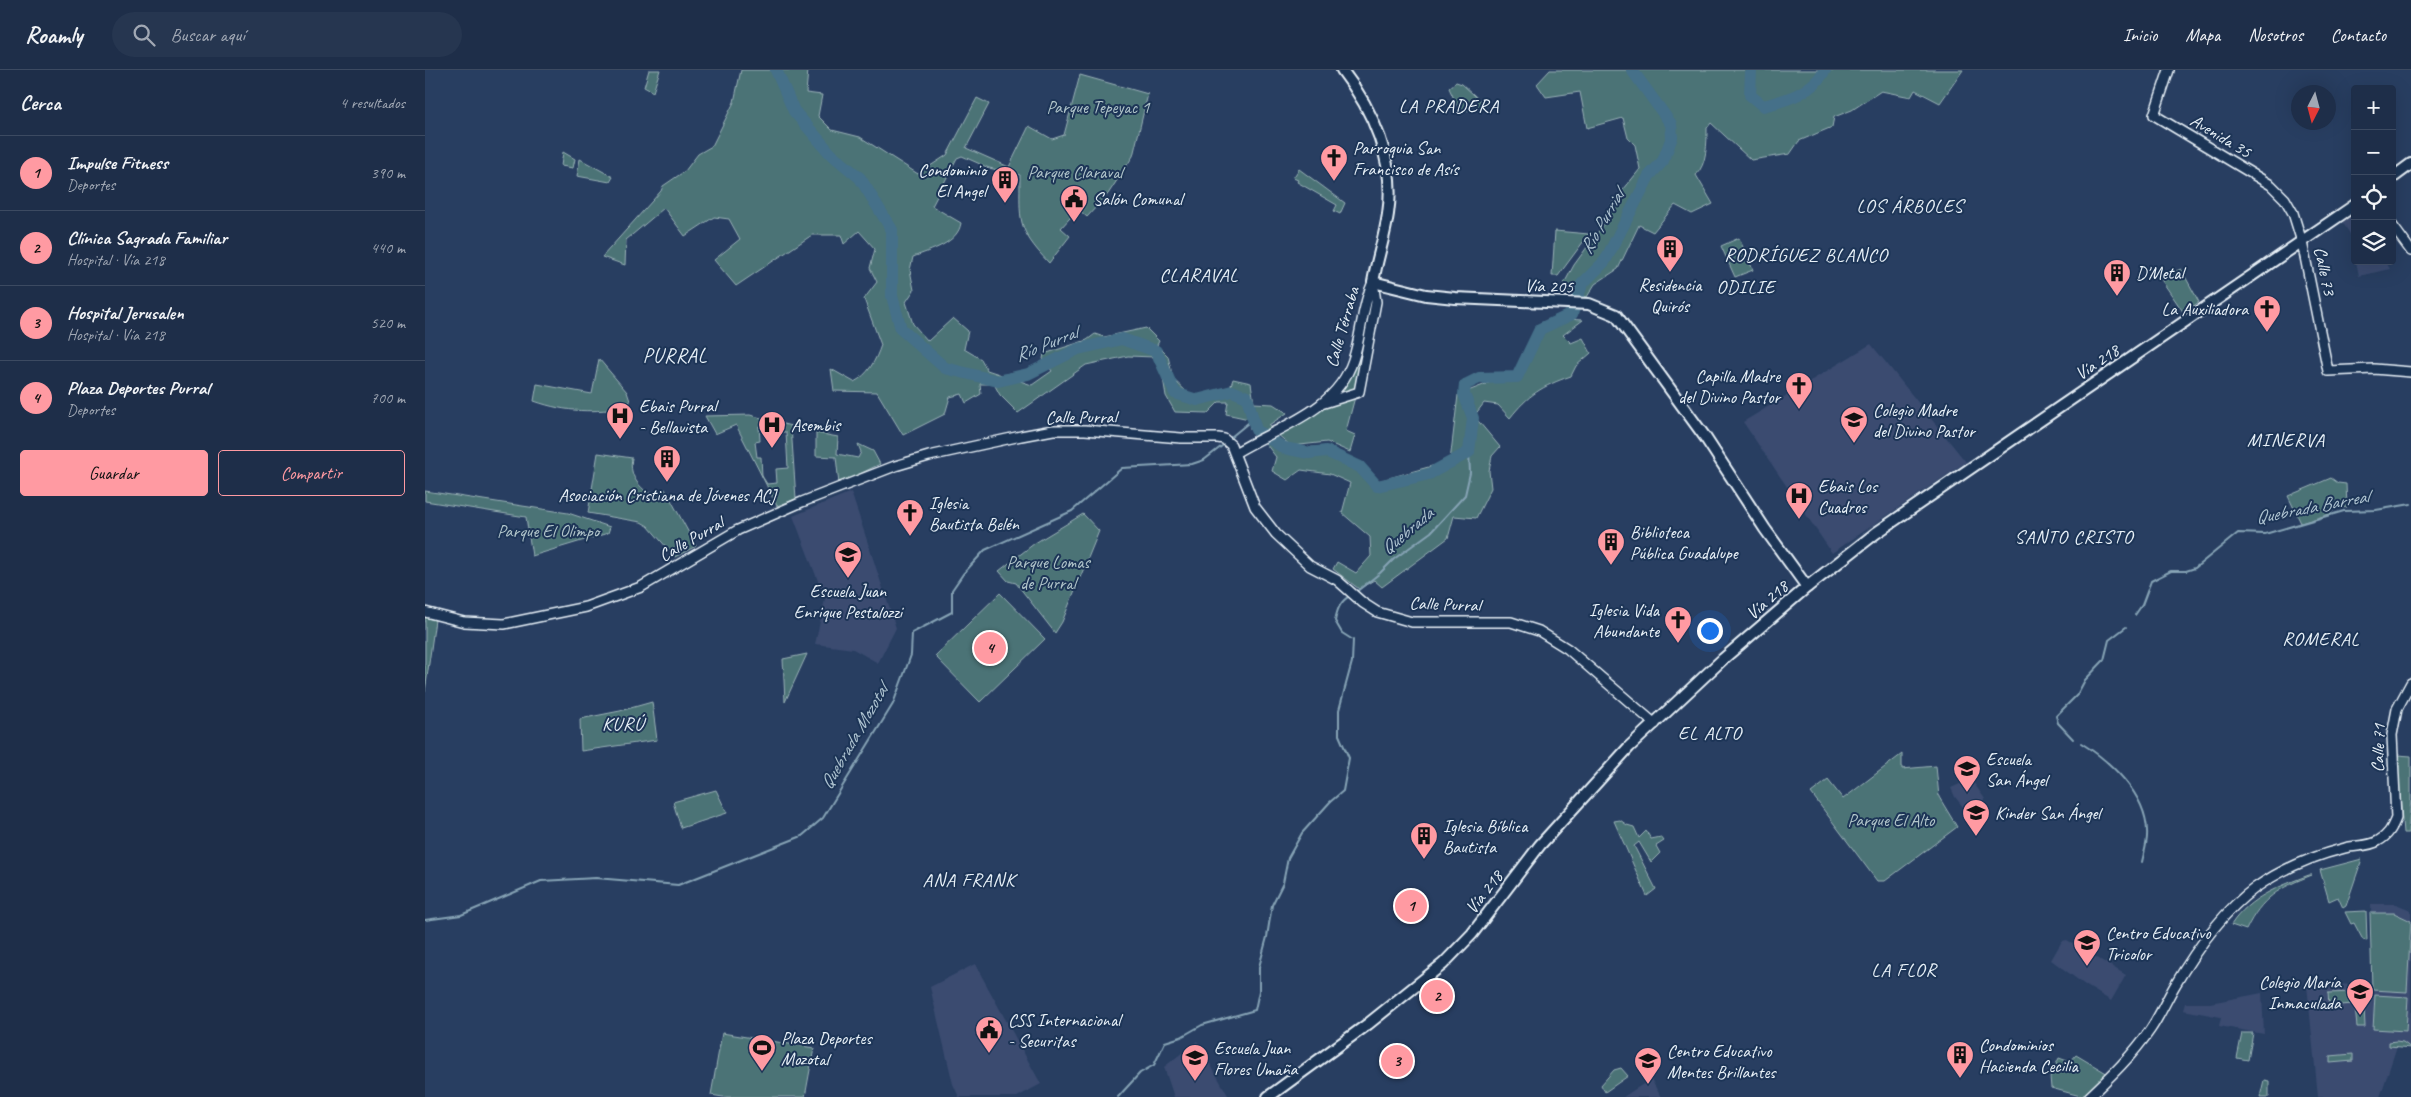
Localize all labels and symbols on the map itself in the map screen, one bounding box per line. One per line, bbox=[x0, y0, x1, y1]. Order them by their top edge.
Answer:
north arrow bbox=[2291, 85, 2336, 130]
district label: LA PRADERA bbox=[1399, 94, 1500, 118]
park label: Parque Tepeyac 1 bbox=[1046, 96, 1150, 118]
street label: Avenida 35 bbox=[2187, 109, 2256, 163]
place label: Parroquia San Francisco de Asís bbox=[1353, 137, 1460, 180]
church icon: Parroquia San Francisco de Asís bbox=[1319, 143, 1349, 182]
place label: Condominio El Angel bbox=[918, 159, 989, 202]
park label: Parque Claraval bbox=[1027, 161, 1126, 183]
building icon: Condominio El Angel bbox=[990, 165, 1020, 204]
water label: Río Purrial bbox=[1574, 181, 1633, 258]
public building icon: Salón Comunal bbox=[1059, 184, 1089, 223]
place label: Salón Comunal bbox=[1093, 188, 1185, 210]
district label: LOS ÁRBOLES bbox=[1856, 194, 1966, 218]
building icon: Residencia Quirós bbox=[1655, 234, 1685, 273]
district label: RODRÍGUEZ BLANCO bbox=[1724, 243, 1889, 267]
street label: Calle 73 bbox=[2309, 245, 2341, 299]
building icon: D'Metal bbox=[2102, 258, 2132, 297]
place label: D'Metal bbox=[2136, 262, 2186, 284]
district label: CLARAVAL bbox=[1160, 263, 1238, 287]
street label: Vía 205 bbox=[1524, 274, 1575, 298]
place label: Residencia Quirós bbox=[1639, 274, 1703, 317]
district label: ODILIE bbox=[1717, 275, 1777, 299]
street label: Calle Térraba bbox=[1320, 283, 1364, 370]
church icon: La Auxiliadora bbox=[2252, 294, 2282, 333]
place label: La Auxiliadora bbox=[2162, 298, 2249, 320]
water label: Río Purral bbox=[1011, 318, 1086, 367]
street label: Vía 218 bbox=[2071, 338, 2125, 385]
district label: PURRAL bbox=[643, 343, 707, 368]
place label: Capilla Madre del Divino Pastor bbox=[1678, 365, 1783, 408]
church icon: Capilla Madre del Divino Pastor bbox=[1784, 371, 1814, 410]
place label: Ebais Purral - Bellavista bbox=[639, 395, 719, 438]
place label: Colegio Madre del Divino Pastor bbox=[1873, 399, 1977, 442]
hospital icon: Ebais Purral - Bellavista bbox=[605, 401, 635, 440]
school or university icon: Colegio Madre del Divino Pastor bbox=[1839, 405, 1869, 444]
street label: Calle Purral bbox=[1045, 406, 1119, 428]
hospital icon: Asembis bbox=[757, 410, 787, 449]
place label: Asembis bbox=[791, 414, 842, 436]
district label: MINERVA bbox=[2247, 428, 2325, 452]
building icon: Asociación Cristiana de Jóvenes ACJ bbox=[652, 444, 682, 483]
place label: Ebais Los Cuadros bbox=[1818, 475, 1879, 518]
hospital icon: Ebais Los Cuadros bbox=[1784, 481, 1814, 520]
water label: Quebrada Barreal bbox=[2253, 483, 2376, 530]
place label: Asociación Cristiana de Jóvenes ACJ bbox=[559, 484, 778, 506]
place label: Iglesia Bautista Belén bbox=[929, 492, 1020, 535]
church icon: Iglesia Bautista Belén bbox=[895, 498, 925, 537]
water label: Quebrada bbox=[1376, 501, 1440, 560]
street label: Calle Purral bbox=[655, 510, 730, 566]
park label: Parque El Olimpo bbox=[497, 520, 601, 542]
place label: Biblioteca Pública Guadalupe bbox=[1630, 521, 1739, 564]
district label: SANTO CRISTO bbox=[2015, 525, 2135, 549]
building icon: Biblioteca Pública Guadalupe bbox=[1596, 527, 1626, 566]
school or university icon: Escuela Juan Enrique Pestalozzi bbox=[833, 540, 863, 579]
park label: Parque Lomas de Purral bbox=[1006, 551, 1091, 594]
street label: Vía 218 bbox=[1741, 574, 1794, 624]
place label: Escuela Juan Enrique Pestalozzi bbox=[794, 580, 905, 623]
street label: Calle Purral bbox=[1409, 592, 1484, 616]
place label: Iglesia Vida Abundante bbox=[1589, 599, 1661, 642]
church icon: Iglesia Vida Abundante bbox=[1663, 605, 1693, 644]
your location bbox=[1697, 618, 1723, 644]
district label: ROMERAL bbox=[2282, 627, 2360, 651]
pin: 4 bbox=[974, 629, 1006, 667]
water label: Quebrada Mozotal bbox=[814, 675, 897, 794]
district label: KURÚ bbox=[602, 712, 647, 736]
district label: EL ALTO bbox=[1678, 721, 1744, 745]
street label: Calle 71 bbox=[2366, 722, 2390, 773]
place label: Escuela San Ángel bbox=[1986, 748, 2050, 791]
school or university icon: Escuela San Ángel bbox=[1952, 754, 1982, 793]
school or university icon: Kinder San Ángel bbox=[1961, 798, 1991, 837]
place label: Kinder San Ángel bbox=[1995, 802, 2103, 824]
park label: Parque El Alto bbox=[1848, 809, 1936, 831]
place label: Iglesia Bíblica Bautista bbox=[1443, 815, 1529, 858]
building icon: Iglesia Bíblica Bautista bbox=[1409, 821, 1439, 860]
street label: Vía 218 bbox=[1460, 865, 1509, 918]
district label: ANA FRANK bbox=[923, 868, 1018, 892]
pin: 1 bbox=[1395, 887, 1427, 925]
place label: Centro Educativo Tricolor bbox=[2106, 922, 2212, 965]
school or university icon: Centro Educativo Tricolor bbox=[2072, 928, 2102, 967]
district label: LA FLOR bbox=[1871, 958, 1938, 982]
place label: Colegio María Inmaculada bbox=[2259, 971, 2342, 1014]
pin: 2 bbox=[1421, 977, 1453, 1015]
school or university icon: Colegio María Inmaculada bbox=[2345, 977, 2375, 1016]
place label: CSS Internacional - Securitas bbox=[1008, 1009, 1123, 1052]
public building icon: CSS Internacional - Securitas bbox=[974, 1015, 1004, 1054]
place label: Plaza Deportes Mozotal bbox=[781, 1027, 873, 1070]
sports icon: Plaza Deportes Mozotal bbox=[747, 1033, 777, 1072]
place label: Condominios Hacienda Cecilia bbox=[1979, 1034, 2080, 1077]
place label: Escuela Juan Flores Umaña bbox=[1214, 1037, 1299, 1080]
place label: Centro Educativo Mentes Brillantes bbox=[1667, 1040, 1777, 1083]
building icon: Condominios Hacienda Cecilia bbox=[1945, 1040, 1975, 1079]
pin: 3 bbox=[1381, 1042, 1413, 1080]
school or university icon: Escuela Juan Flores Umaña bbox=[1180, 1043, 1210, 1082]
school or university icon: Centro Educativo Mentes Brillantes bbox=[1633, 1046, 1663, 1085]

